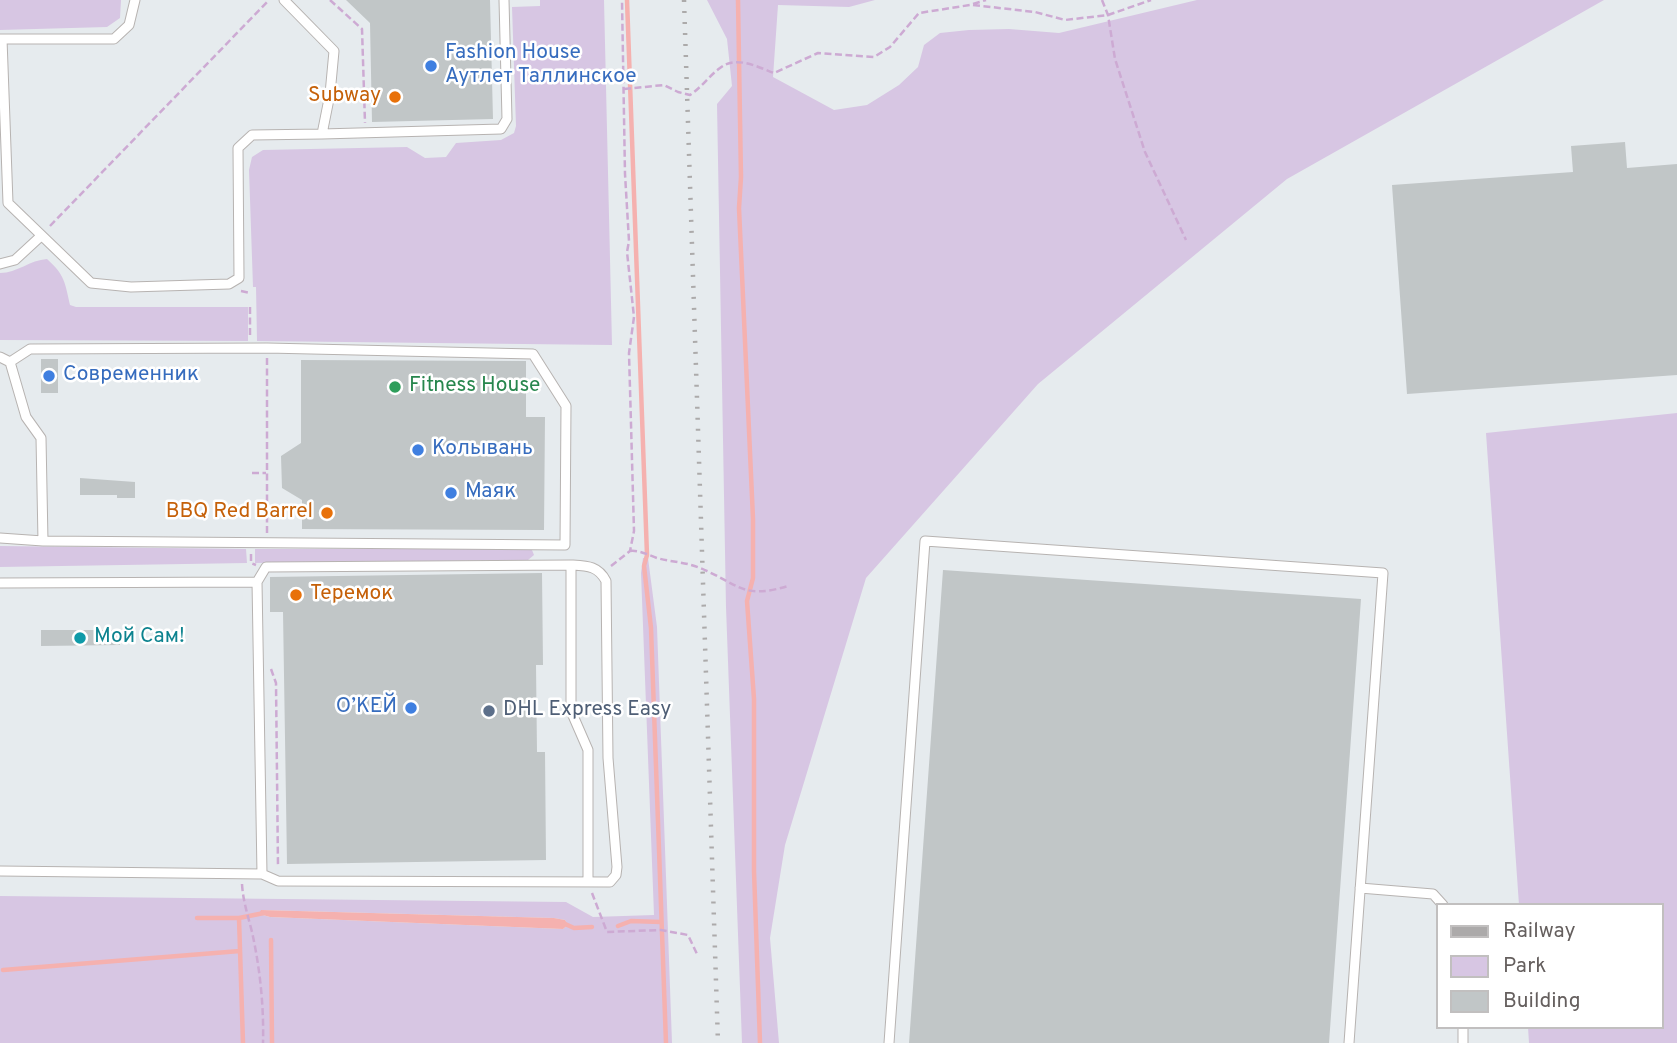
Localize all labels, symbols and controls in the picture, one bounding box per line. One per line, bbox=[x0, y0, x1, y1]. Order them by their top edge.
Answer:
place label: Fashion House Аутлет Таллинское bbox=[445, 41, 636, 91]
marker: Fashion House Аутлет Таллинское bbox=[423, 58, 439, 74]
place label: Subway bbox=[308, 84, 381, 110]
marker: Subway bbox=[387, 89, 403, 105]
place label: Современник bbox=[63, 363, 199, 389]
marker: Современник bbox=[41, 368, 57, 384]
place label: Fitness House bbox=[409, 374, 540, 400]
marker: Fitness House bbox=[387, 379, 403, 395]
place label: Колывань bbox=[432, 437, 533, 463]
marker: Колывань bbox=[410, 442, 426, 458]
place label: Маяк bbox=[465, 480, 516, 506]
marker: Маяк bbox=[443, 485, 459, 501]
place label: BBQ Red Barrel bbox=[166, 500, 313, 526]
marker: BBQ Red Barrel bbox=[319, 505, 335, 521]
place label: Теремок bbox=[310, 582, 393, 608]
marker: Теремок bbox=[288, 587, 304, 603]
place label: Мой Сам! bbox=[94, 625, 185, 651]
marker: Мой Сам! bbox=[72, 630, 88, 646]
place label: О’КЕЙ bbox=[336, 695, 397, 721]
place label: DHL Express Easy bbox=[503, 698, 671, 724]
marker: О’КЕЙ bbox=[403, 700, 419, 716]
marker: DHL Express Easy bbox=[481, 703, 497, 719]
legend bbox=[1436, 903, 1663, 1029]
text: Railway bbox=[1503, 918, 1576, 945]
text: Park bbox=[1503, 953, 1546, 980]
text: Building bbox=[1503, 988, 1581, 1015]

